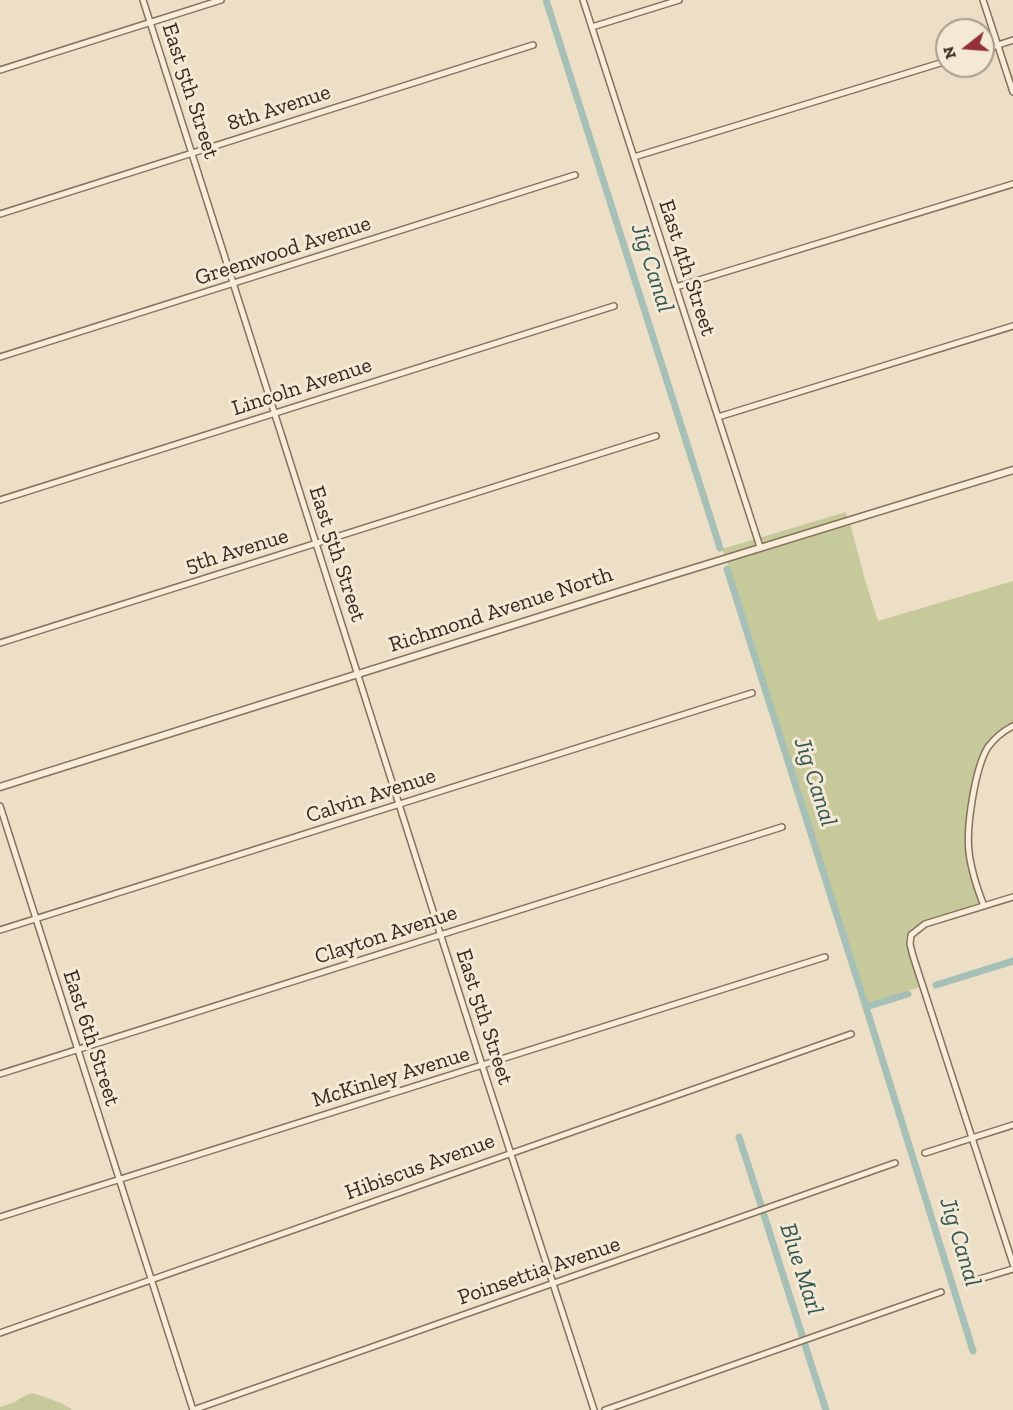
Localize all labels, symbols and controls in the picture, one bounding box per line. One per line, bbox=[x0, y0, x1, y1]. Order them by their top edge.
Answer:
north arrow bbox=[935, 18, 995, 78]
street label: East 5th Street bbox=[156, 20, 224, 162]
text: N bbox=[938, 44, 960, 61]
street label: 8th Avenue bbox=[224, 79, 334, 137]
street label: East 4th Street bbox=[653, 197, 721, 339]
street label: Greenwood Avenue bbox=[192, 210, 374, 292]
water label: Jig Canal bbox=[624, 220, 680, 316]
street label: Lincoln Avenue bbox=[229, 352, 375, 422]
street label: East 5th Street bbox=[303, 483, 371, 625]
street label: 5th Avenue bbox=[182, 523, 292, 579]
street label: Richmond Avenue North bbox=[386, 561, 616, 659]
water label: Jig Canal bbox=[787, 734, 843, 830]
street label: Calvin Avenue bbox=[303, 763, 439, 829]
street label: Clayton Avenue bbox=[311, 900, 461, 970]
street label: East 5th Street bbox=[450, 946, 518, 1088]
street label: East 6th Street bbox=[57, 967, 125, 1109]
street label: McKinley Avenue bbox=[309, 1040, 473, 1114]
street label: Hibiscus Avenue bbox=[342, 1128, 498, 1206]
water label: Jig Canal bbox=[933, 1194, 987, 1290]
water label: Blue Marl bbox=[773, 1220, 829, 1318]
street label: Poinsettia Avenue bbox=[454, 1231, 624, 1311]

